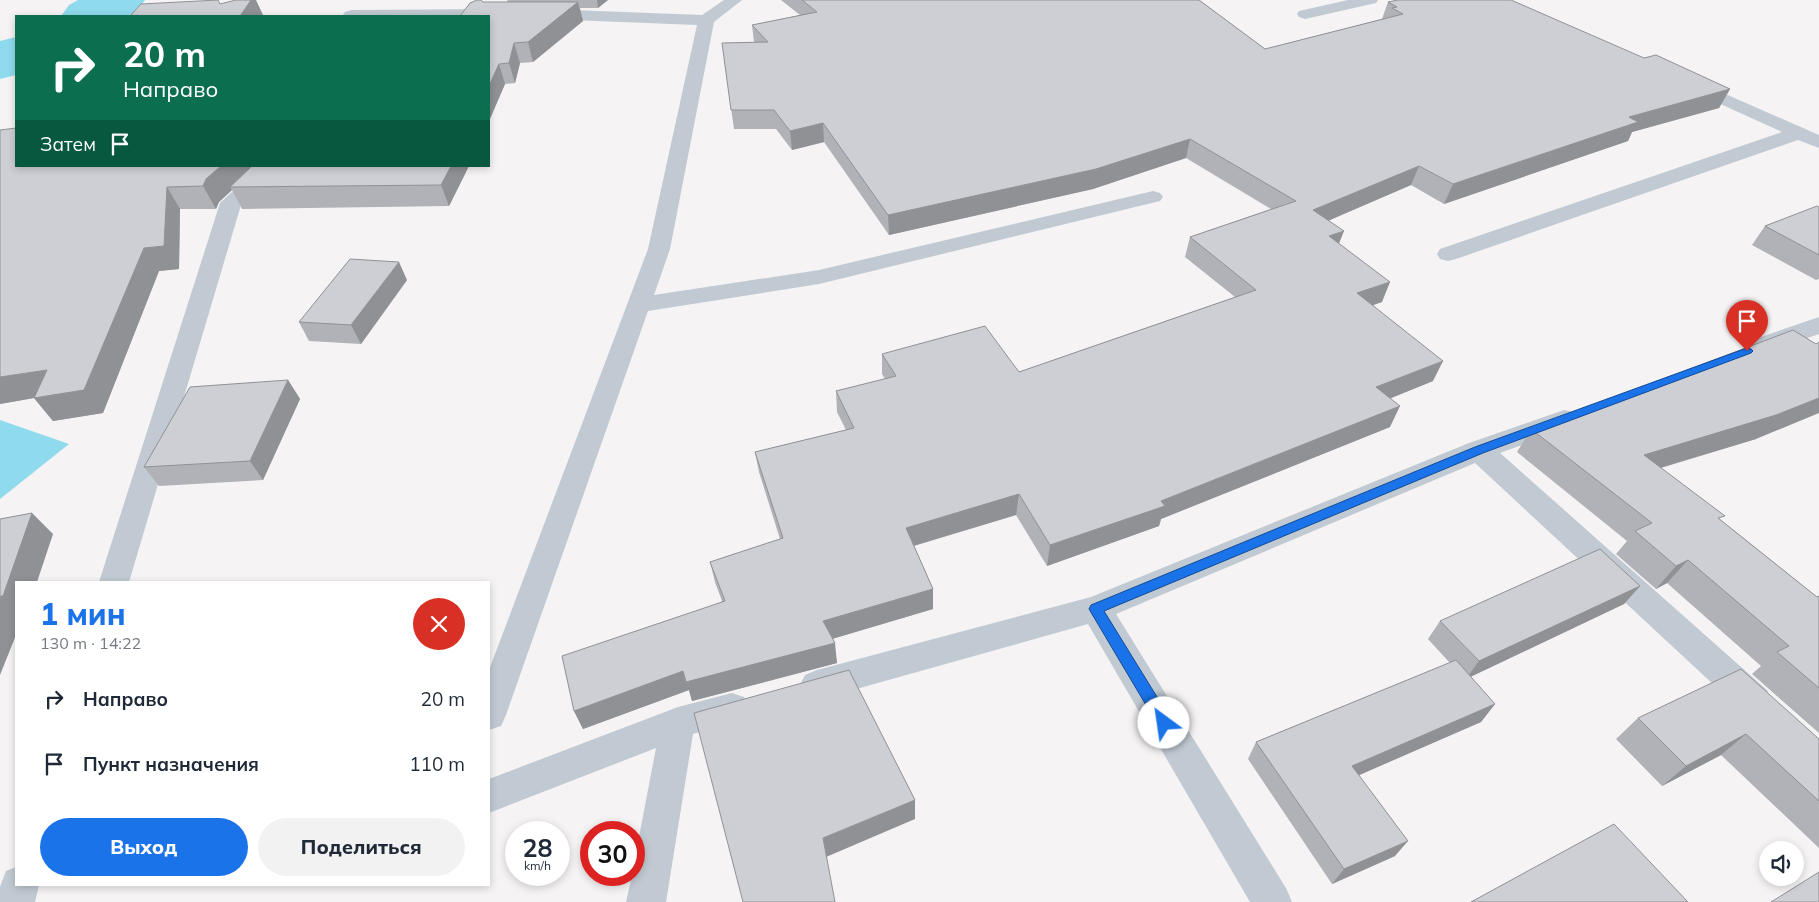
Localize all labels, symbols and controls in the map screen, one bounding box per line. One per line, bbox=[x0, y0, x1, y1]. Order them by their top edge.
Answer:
text: 20 m bbox=[123, 32, 206, 76]
icon: right bbox=[40, 35, 105, 100]
text: Направо bbox=[123, 75, 218, 103]
icon: arrive bbox=[106, 130, 134, 158]
text: Затем bbox=[40, 132, 96, 156]
pin bbox=[1726, 300, 1768, 351]
icon: arrive bbox=[1733, 307, 1761, 335]
text: 1 мин bbox=[40, 595, 126, 633]
button: close bbox=[413, 598, 465, 650]
text: 130 m · 14:22 bbox=[40, 633, 141, 653]
icon: right bbox=[40, 685, 68, 713]
text: Направо bbox=[83, 687, 168, 711]
text: 20 m bbox=[421, 687, 465, 711]
position arrow bbox=[1137, 696, 1189, 748]
icon: arrive bbox=[40, 750, 68, 778]
text: Пункт назначения bbox=[83, 752, 259, 776]
text: 110 m bbox=[409, 752, 465, 776]
button: Выход bbox=[40, 818, 248, 876]
button: Поделиться bbox=[258, 818, 465, 876]
speed limit sign: 30 bbox=[580, 821, 645, 886]
text: 28 bbox=[522, 832, 553, 863]
map controls bbox=[1759, 841, 1804, 886]
button: sound bbox=[1759, 841, 1804, 886]
text: km/h bbox=[524, 858, 551, 873]

